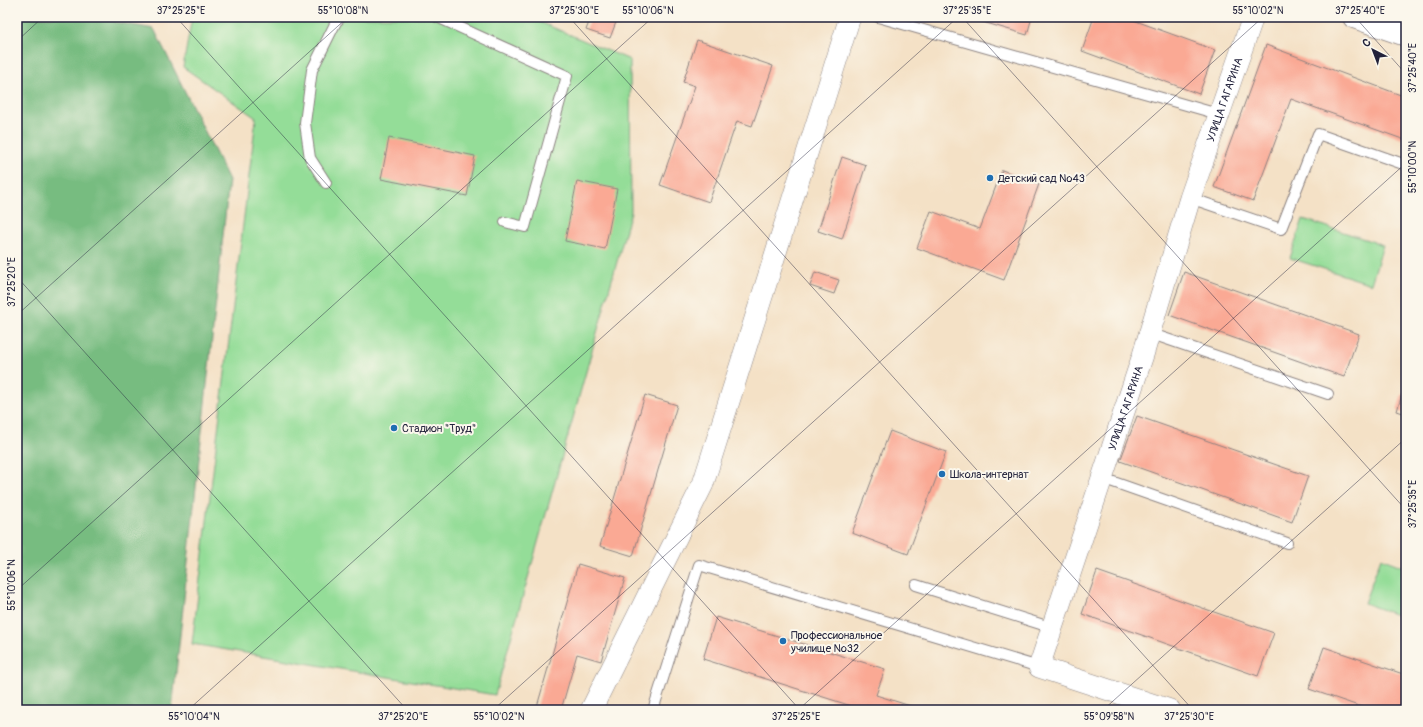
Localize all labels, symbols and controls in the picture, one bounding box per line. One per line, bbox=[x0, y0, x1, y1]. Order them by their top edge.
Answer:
text: 37°25'25"E bbox=[157, 5, 205, 17]
text: 55°10'08"N bbox=[318, 5, 369, 17]
text: 37°25'30"E bbox=[549, 5, 599, 17]
text: 55°10'06"N bbox=[622, 5, 674, 17]
text: 37°25'35"E bbox=[943, 5, 991, 17]
text: 55°10'02"N bbox=[1232, 5, 1284, 17]
text: 37°25'40"E bbox=[1335, 5, 1385, 17]
north arrow bbox=[1353, 30, 1393, 70]
text: С bbox=[1360, 36, 1374, 50]
text: 37°25'40"E bbox=[1407, 43, 1419, 93]
street label: УЛИЦА ГАГАРИНА bbox=[1204, 56, 1245, 143]
text: 55°10'00"N bbox=[1407, 141, 1419, 193]
place label: Детский сад №43 bbox=[997, 172, 1085, 185]
marker: Детский сад №43 bbox=[985, 173, 995, 183]
text: 37°25'20"E bbox=[6, 257, 18, 307]
street label: УЛИЦА ГАГАРИНА bbox=[1106, 364, 1146, 452]
place label: Стадион "Труд" bbox=[402, 422, 476, 435]
marker: Стадион "Труд" bbox=[389, 423, 399, 433]
place label: Школа-интернат bbox=[950, 468, 1029, 481]
marker: Школа-интернат bbox=[937, 469, 947, 479]
text: 37°25'35"E bbox=[1407, 480, 1419, 528]
text: 55°10'06"N bbox=[6, 559, 18, 611]
place label: Профессиональное училище №32 bbox=[790, 629, 883, 655]
marker: Профессиональное училище №32 bbox=[778, 636, 788, 646]
text: 55°10'04"N bbox=[168, 711, 220, 723]
text: 37°25'20"E bbox=[378, 711, 428, 723]
text: 55°10'02"N bbox=[473, 711, 525, 723]
text: 37°25'25"E bbox=[772, 711, 820, 723]
text: 55°09'58"N bbox=[1084, 711, 1134, 723]
text: 37°25'30"E bbox=[1164, 711, 1214, 723]

